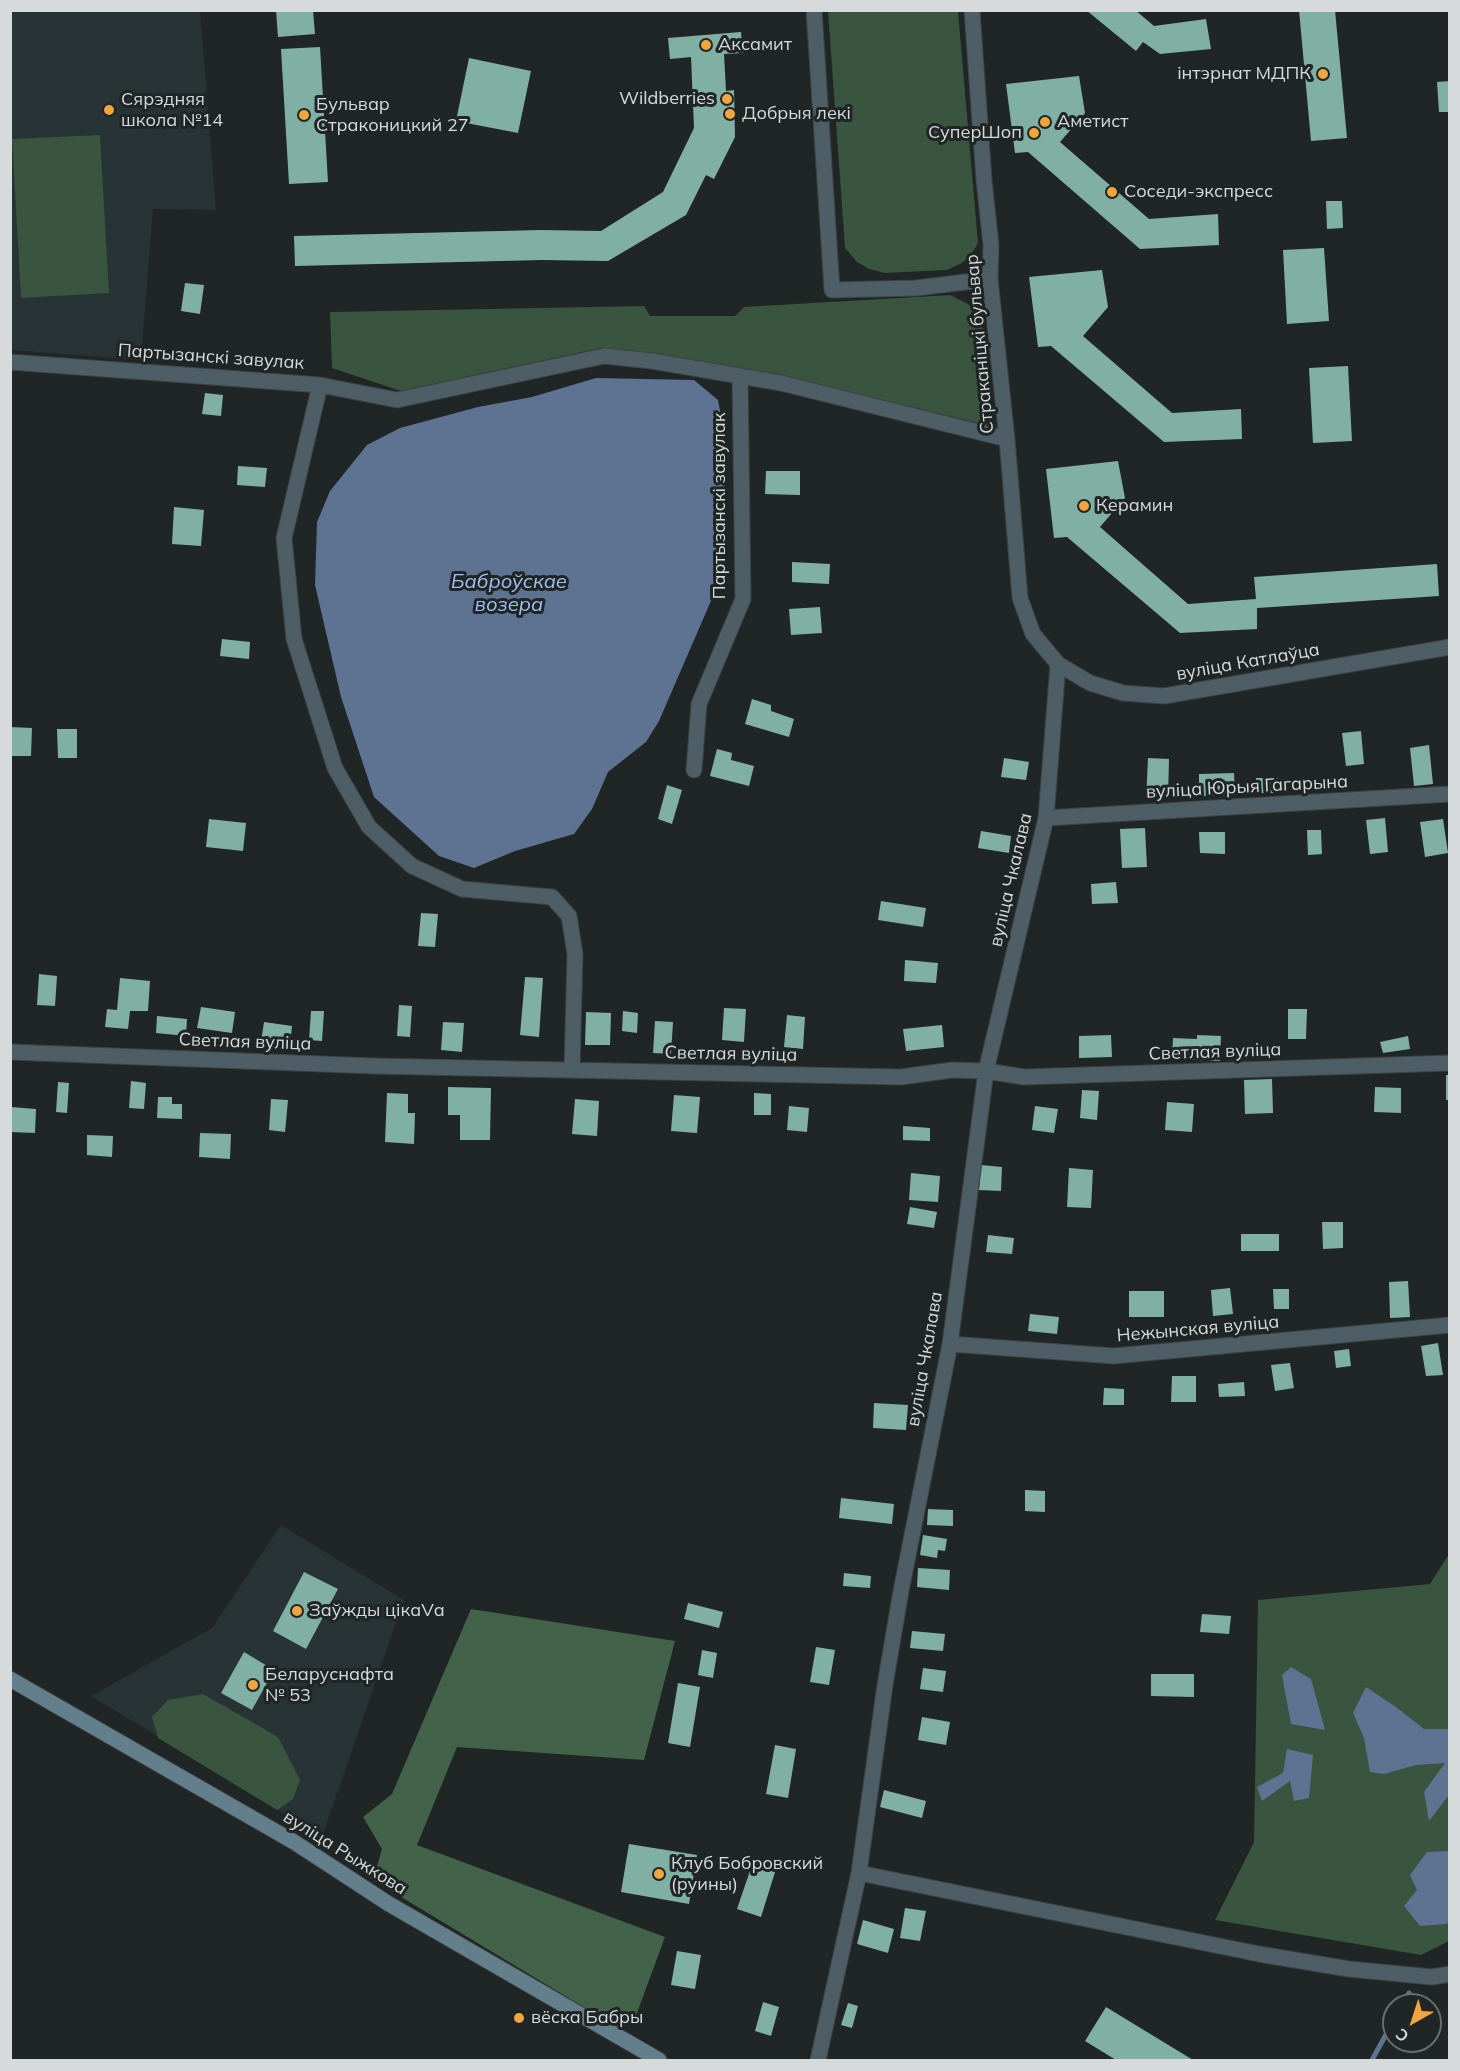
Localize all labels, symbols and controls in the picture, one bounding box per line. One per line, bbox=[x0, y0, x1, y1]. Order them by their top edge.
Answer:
place label: Аксамит bbox=[718, 34, 792, 56]
marker: Аксамит bbox=[699, 38, 713, 52]
place label: інтэрнат МДПК bbox=[1177, 63, 1311, 85]
marker: інтэрнат МДПК bbox=[1316, 67, 1330, 81]
place label: Wildberries bbox=[619, 88, 715, 110]
place label: Сярэдняя школа №14 bbox=[121, 89, 223, 132]
marker: Wildberries bbox=[720, 92, 734, 106]
place label: Бульвар Страконицкий 27 bbox=[316, 94, 468, 136]
marker: Сярэдняя школа №14 bbox=[102, 103, 116, 117]
place label: Добрыя лекi bbox=[742, 103, 851, 125]
marker: Добрыя лекi bbox=[723, 107, 737, 121]
marker: Бульвар Страконицкий 27 bbox=[297, 108, 311, 122]
place label: Аметист bbox=[1057, 111, 1128, 133]
marker: Аметист bbox=[1038, 115, 1052, 129]
place label: СуперШоп bbox=[928, 122, 1022, 144]
marker: СуперШоп bbox=[1027, 126, 1041, 140]
place label: Соседи-экспресс bbox=[1124, 181, 1273, 203]
marker: Соседи-экспресс bbox=[1105, 185, 1119, 199]
street label: Страканіцкі бульвар bbox=[961, 253, 999, 435]
street label: Партызанскі завулак bbox=[117, 340, 305, 374]
street label: Партызанскі завулак bbox=[709, 413, 731, 599]
place label: Керамин bbox=[1096, 495, 1173, 517]
marker: Керамин bbox=[1077, 499, 1091, 513]
water label: Баброўскае возера bbox=[451, 570, 567, 617]
street label: вуліца Катлаўца bbox=[1175, 639, 1321, 685]
street label: вуліца Юрыя Гагарына bbox=[1145, 771, 1349, 803]
street label: вуліца Чкалава bbox=[985, 811, 1037, 949]
street label: Светлая вуліца bbox=[178, 1029, 312, 1055]
street label: Светлая вуліца bbox=[1148, 1039, 1282, 1065]
street label: Светлая вуліца bbox=[664, 1042, 798, 1066]
street label: вуліца Чкалава bbox=[903, 1290, 947, 1428]
street label: Нежынская вуліца bbox=[1116, 1311, 1280, 1347]
place label: Заўжды цікаVа bbox=[309, 1600, 445, 1622]
marker: Заўжды цікаVа bbox=[290, 1604, 304, 1618]
place label: Беларуснафта № 53 bbox=[265, 1664, 394, 1706]
marker: Беларуснафта № 53 bbox=[246, 1678, 260, 1692]
street label: вуліца Рыжкова bbox=[279, 1806, 411, 1900]
place label: Клуб Бобровский (руины) bbox=[671, 1853, 823, 1896]
marker: Клуб Бобровский (руины) bbox=[652, 1867, 666, 1881]
north arrow bbox=[1382, 1993, 1442, 2053]
place label: вёска Бабры bbox=[531, 2007, 643, 2029]
marker: вёска Бабры bbox=[512, 2011, 526, 2025]
text: С bbox=[1391, 2024, 1412, 2047]

